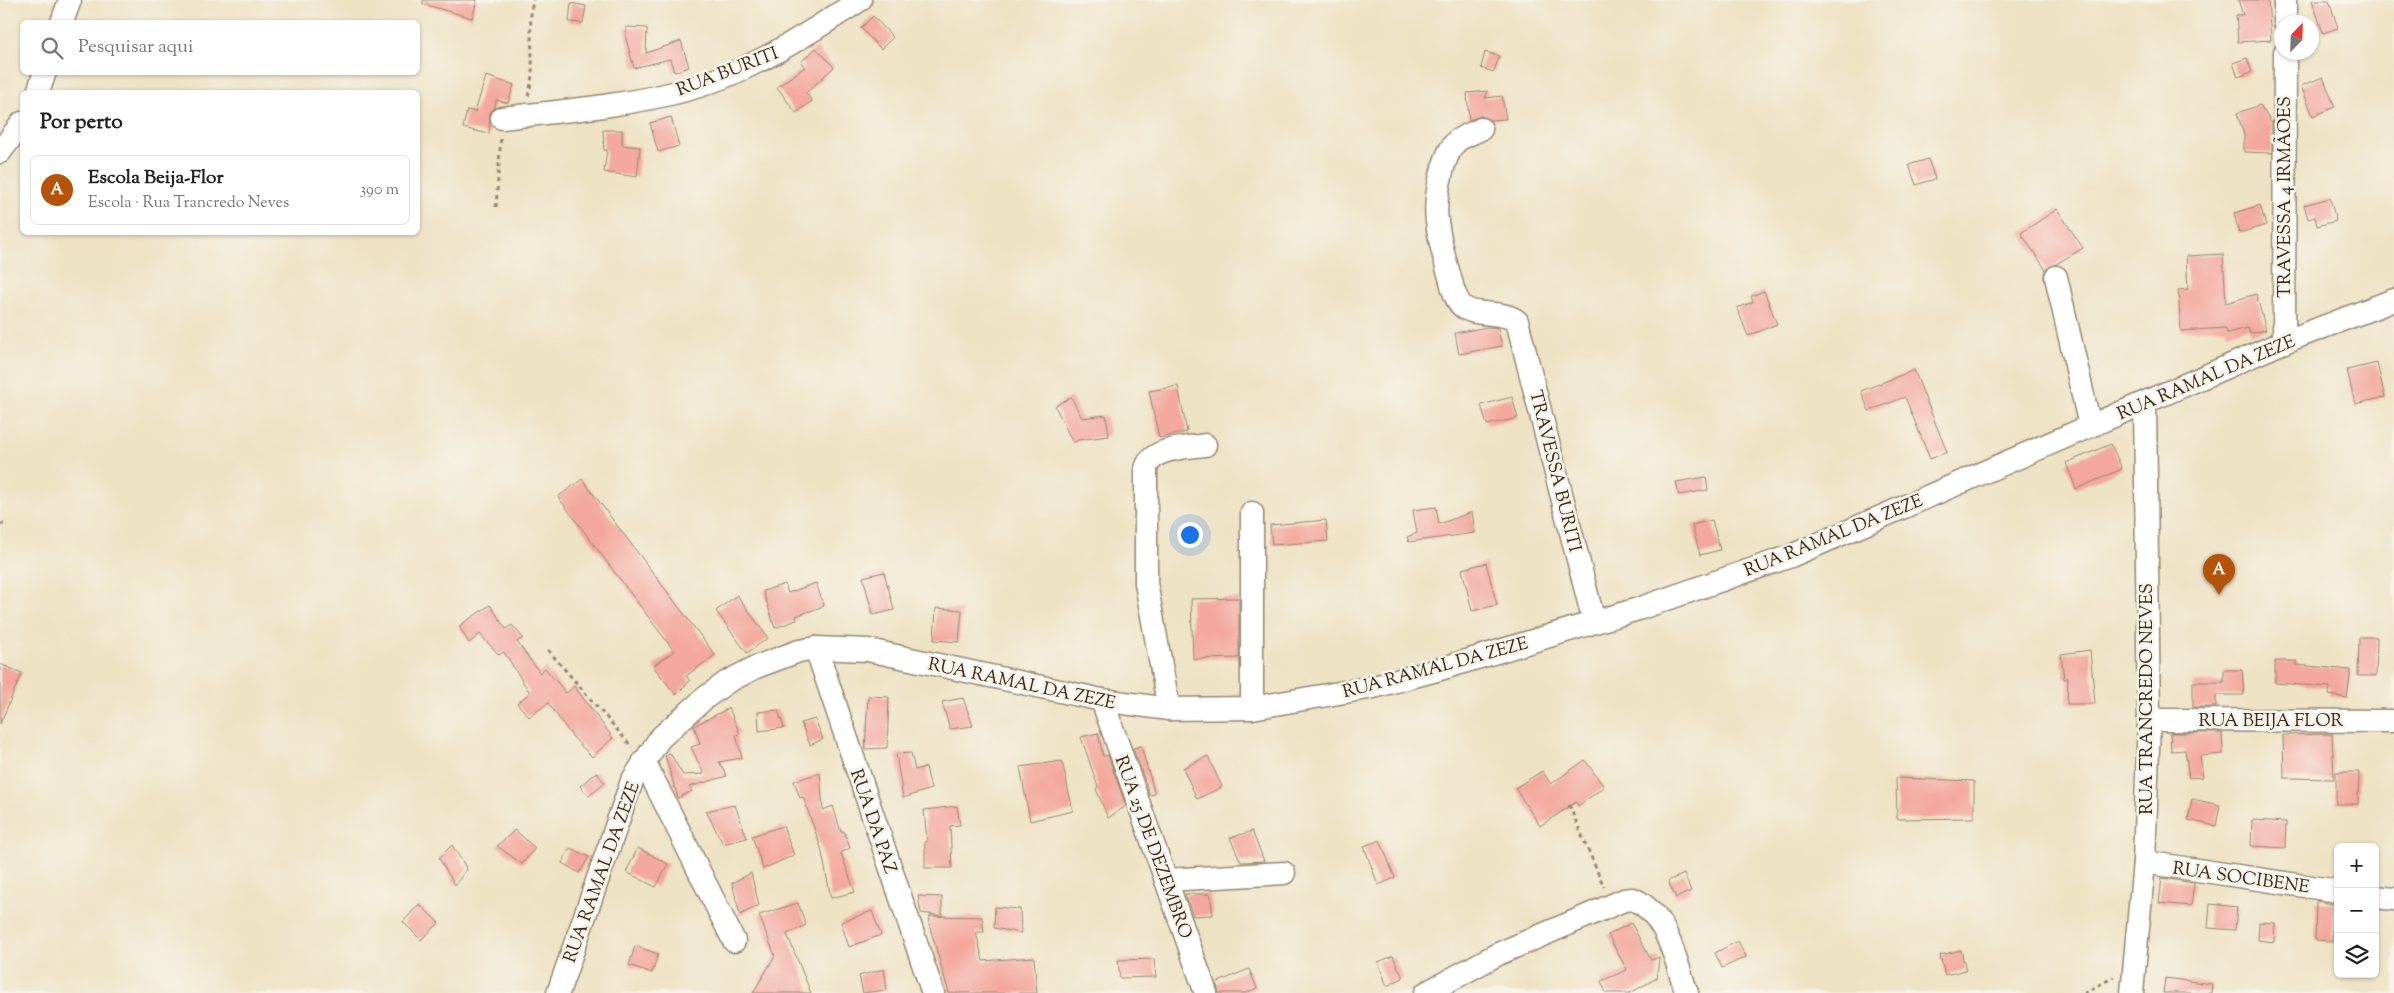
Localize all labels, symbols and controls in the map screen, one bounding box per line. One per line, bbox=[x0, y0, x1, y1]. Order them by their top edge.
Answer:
north arrow bbox=[2274, 15, 2319, 60]
search box bbox=[20, 20, 420, 75]
icon: search bbox=[38, 34, 66, 62]
text: Pesquisar aqui bbox=[78, 34, 193, 61]
street label: RUA BURITI bbox=[673, 41, 783, 104]
street label: TRAVESSA 4 IRMÃOES bbox=[2273, 96, 2299, 298]
text: Por perto bbox=[40, 108, 123, 138]
text: Escola Beija-Flor bbox=[88, 165, 224, 192]
text: A bbox=[51, 179, 64, 202]
text: 390 m bbox=[360, 179, 399, 202]
text: Escola · Rua Trancredo Neves bbox=[88, 192, 289, 215]
street label: RUA RAMAL DA ZEZE bbox=[2114, 329, 2300, 428]
street label: TRAVESSA BURITI bbox=[1521, 388, 1587, 555]
street label: RUA RAMAL DA ZEZE bbox=[1740, 489, 1927, 585]
your location bbox=[1177, 522, 1203, 548]
pin: A bbox=[2203, 554, 2235, 595]
street label: RUA TRANCREDO NEVES bbox=[2135, 583, 2161, 815]
street label: RUA RAMAL DA ZEZE bbox=[1340, 632, 1531, 706]
street label: RUA RAMAL DA ZEZE bbox=[925, 652, 1118, 718]
street label: RUA BEIJA FLOR bbox=[2199, 709, 2343, 735]
street label: RUA 25 DE DEZEMBRO bbox=[1107, 753, 1197, 943]
street label: RUA DA PAZ bbox=[842, 766, 902, 877]
street label: RUA RAMAL DA ZEZE bbox=[558, 778, 648, 967]
map controls bbox=[2334, 843, 2379, 978]
button: + bbox=[2334, 843, 2379, 888]
street label: RUA SOCIBENE bbox=[2171, 857, 2311, 901]
button: − bbox=[2334, 888, 2379, 933]
button: layers bbox=[2334, 933, 2379, 978]

